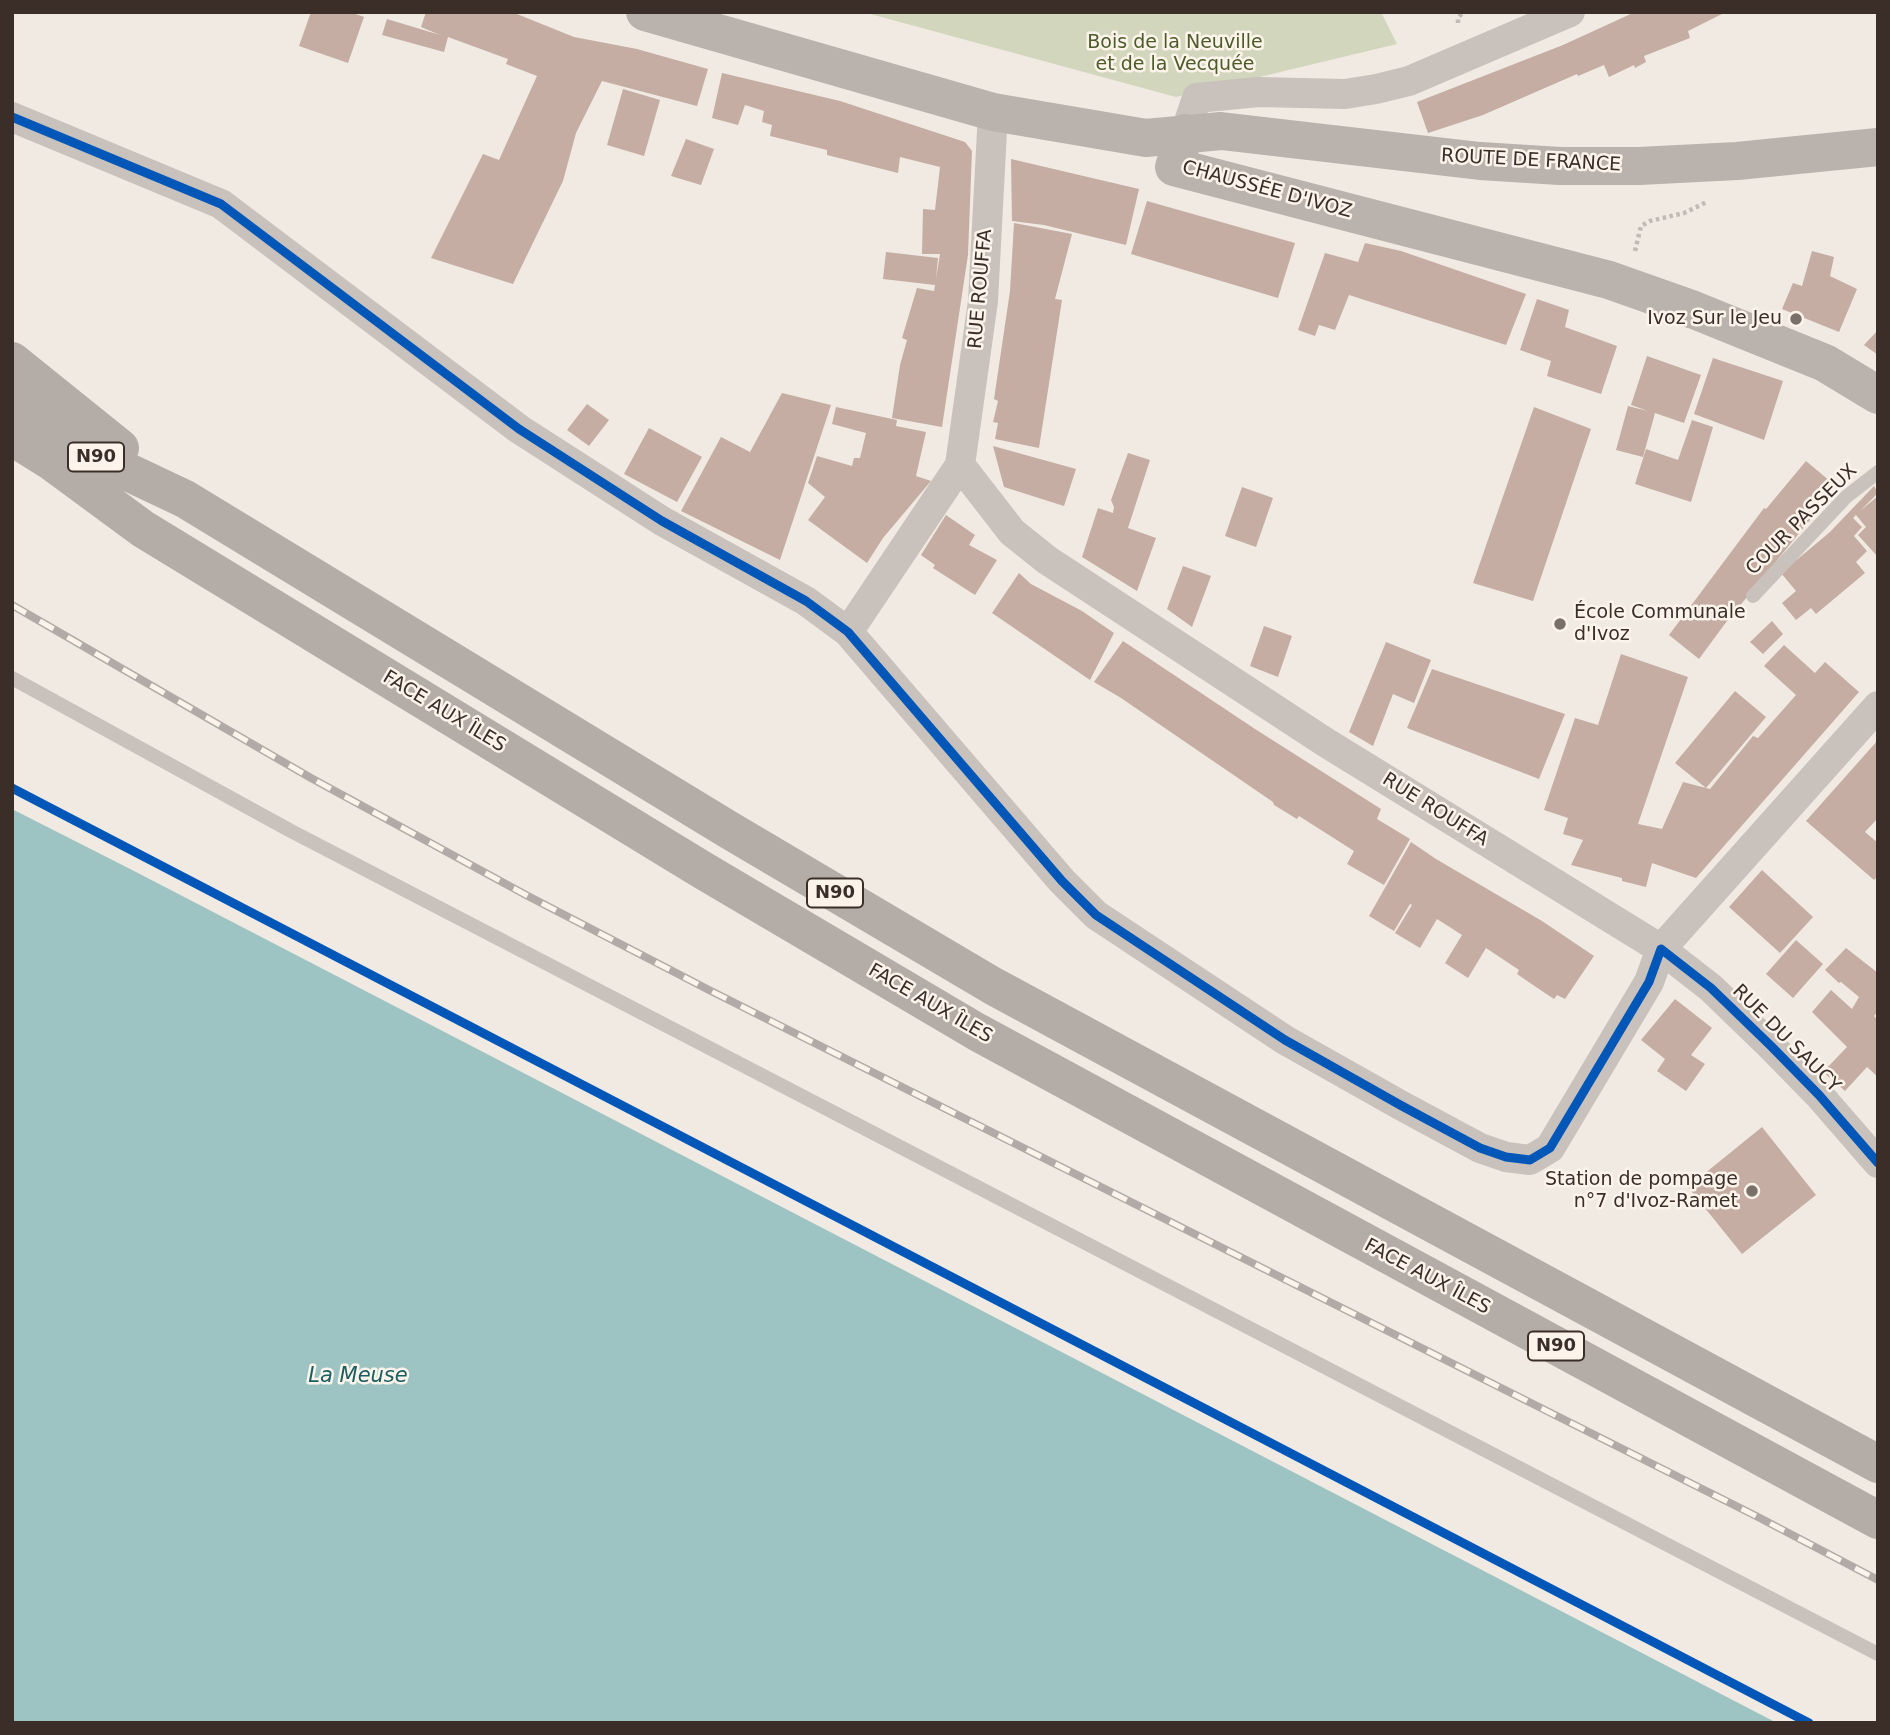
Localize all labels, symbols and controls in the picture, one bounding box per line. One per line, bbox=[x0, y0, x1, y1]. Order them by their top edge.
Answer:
park label: Bois de la Neuville et de la Vecquée bbox=[1087, 32, 1263, 76]
street label: ROUTE DE FRANCE bbox=[1440, 145, 1622, 177]
street label: CHAUSSÉE D'IVOZ bbox=[1180, 156, 1354, 224]
street label: RUE ROUFFA bbox=[964, 228, 998, 350]
place label: Ivoz Sur le Jeu bbox=[1647, 308, 1782, 330]
marker: Ivoz Sur le Jeu bbox=[1788, 311, 1804, 327]
road number: N90 bbox=[68, 443, 124, 472]
street label: COUR PASSEUX bbox=[1742, 460, 1862, 580]
place label: École Communale d'Ivoz bbox=[1574, 602, 1746, 646]
marker: École Communale d'Ivoz bbox=[1552, 616, 1568, 632]
street label: FACE AUX ÎLES bbox=[378, 666, 510, 758]
street label: RUE ROUFFA bbox=[1378, 768, 1492, 852]
road number: N90 bbox=[807, 878, 863, 908]
street label: FACE AUX ÎLES bbox=[864, 959, 996, 1049]
street label: RUE DU SAUCY bbox=[1727, 980, 1845, 1098]
place label: Station de pompage n°7 d'Ivoz-Ramet bbox=[1545, 1169, 1738, 1213]
marker: Station de pompage n°7 d'Ivoz-Ramet bbox=[1744, 1183, 1760, 1199]
street label: FACE AUX ÎLES bbox=[1360, 1234, 1494, 1320]
road number: N90 bbox=[1528, 1331, 1584, 1360]
water label: La Meuse bbox=[308, 1364, 408, 1390]

